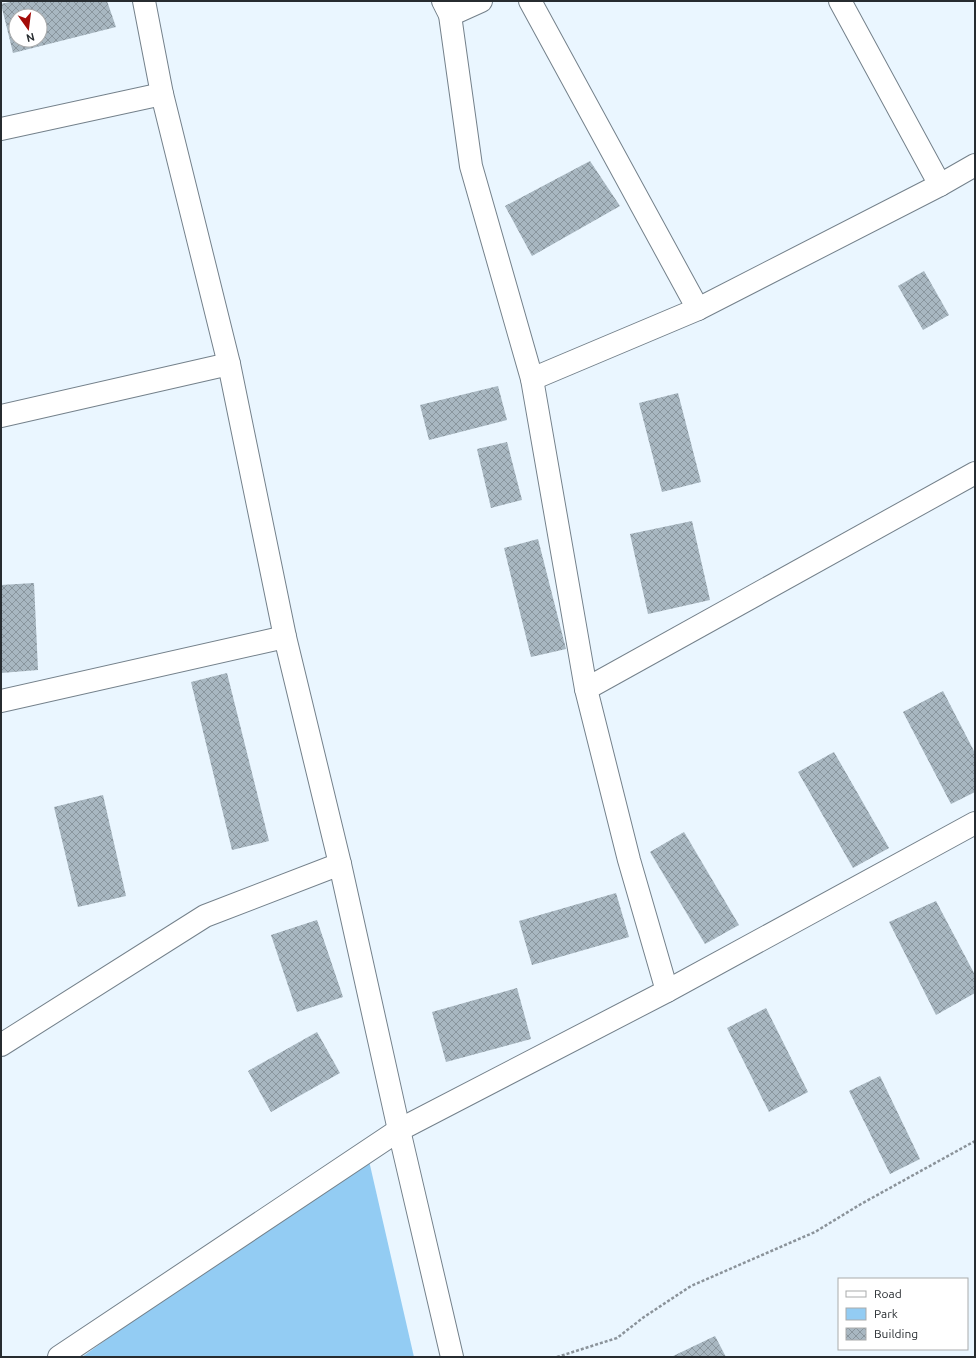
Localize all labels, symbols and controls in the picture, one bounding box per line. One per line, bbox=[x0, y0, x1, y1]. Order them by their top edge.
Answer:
north arrow bbox=[8, 8, 48, 48]
text: N bbox=[25, 31, 36, 45]
legend bbox=[838, 1278, 968, 1350]
text: Road bbox=[874, 1287, 902, 1300]
text: Park bbox=[874, 1307, 898, 1320]
text: Building bbox=[874, 1327, 918, 1340]

